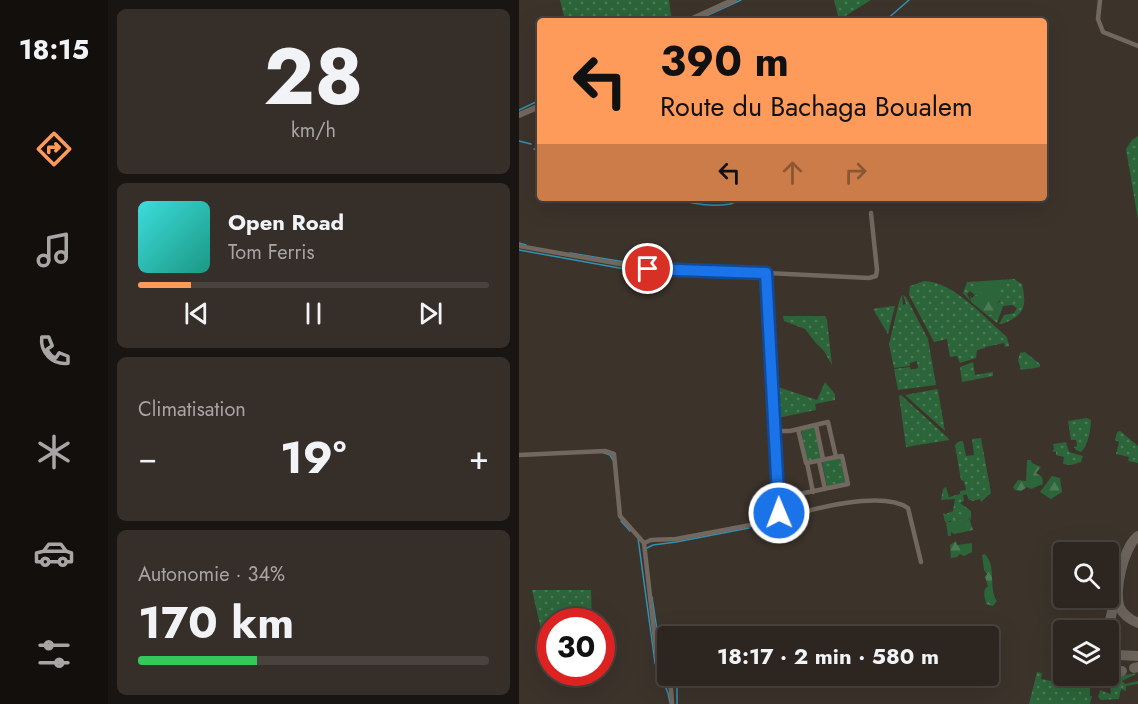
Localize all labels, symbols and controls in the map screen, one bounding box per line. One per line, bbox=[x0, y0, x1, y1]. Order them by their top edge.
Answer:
text: 28 bbox=[263, 21, 364, 133]
text: 18:15 bbox=[19, 30, 89, 69]
text: 390 m bbox=[660, 31, 789, 92]
icon: left bbox=[561, 42, 639, 120]
text: Route du Bachaga Boualem bbox=[660, 87, 973, 126]
text: km/h bbox=[291, 116, 336, 145]
icon: directions bbox=[33, 128, 75, 170]
icon: left bbox=[713, 156, 746, 189]
icon: ahead bbox=[776, 156, 809, 189]
icon: right bbox=[839, 156, 872, 189]
text: Open Road bbox=[228, 206, 344, 238]
icon: music bbox=[33, 229, 75, 271]
text: Tom Ferris bbox=[228, 238, 315, 267]
pin bbox=[622, 243, 673, 294]
icon: arrive bbox=[631, 252, 664, 285]
icon: previous bbox=[180, 297, 213, 330]
icon: pause bbox=[297, 297, 330, 330]
icon: next bbox=[414, 297, 447, 330]
icon: phone bbox=[33, 330, 75, 372]
text: Climatisation bbox=[138, 395, 246, 424]
text: 19° bbox=[280, 425, 346, 490]
icon: climate bbox=[33, 431, 75, 473]
text: − bbox=[138, 434, 157, 481]
text: + bbox=[469, 434, 489, 481]
position arrow bbox=[747, 481, 811, 545]
icon: car bbox=[33, 532, 75, 574]
map controls bbox=[1053, 542, 1119, 686]
button: search bbox=[1053, 542, 1119, 608]
text: Autonomie · 34% bbox=[138, 560, 285, 589]
text: 170 km bbox=[138, 590, 294, 655]
speed limit sign: 30 bbox=[537, 608, 615, 686]
button: layers bbox=[1053, 620, 1119, 686]
icon: filters bbox=[33, 633, 75, 675]
text: 18:17 · 2 min · 580 m bbox=[717, 640, 939, 672]

